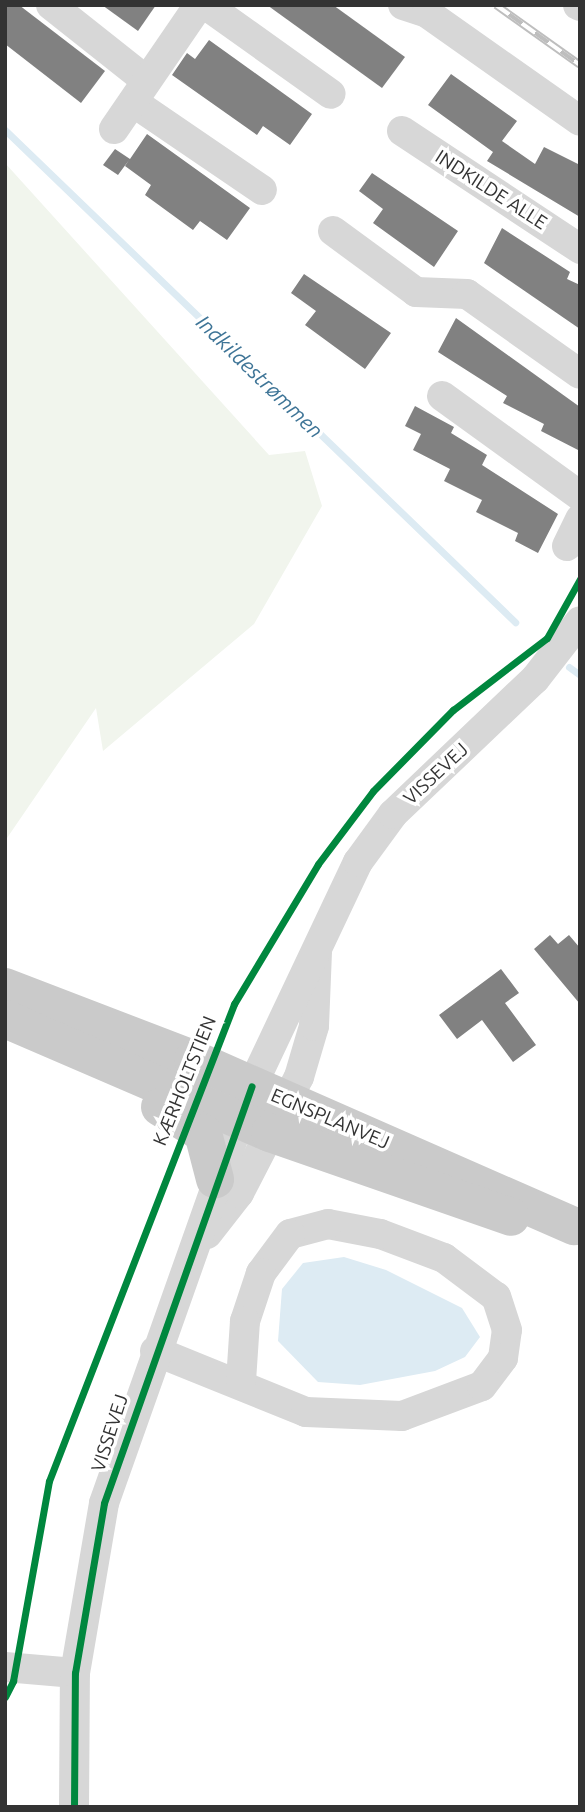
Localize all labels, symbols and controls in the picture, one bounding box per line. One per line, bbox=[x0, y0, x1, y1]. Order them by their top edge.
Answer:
street label: INDKILDE ALLE bbox=[431, 145, 551, 235]
water label: Indkildestrømmen bbox=[191, 309, 329, 443]
street label: VISSEVEJ bbox=[399, 738, 473, 810]
street label: KÆRHOLTSTIEN bbox=[149, 1013, 221, 1149]
street label: EGNSPLANVEJ bbox=[267, 1084, 393, 1154]
street label: VISSEVEJ bbox=[87, 1391, 133, 1475]

